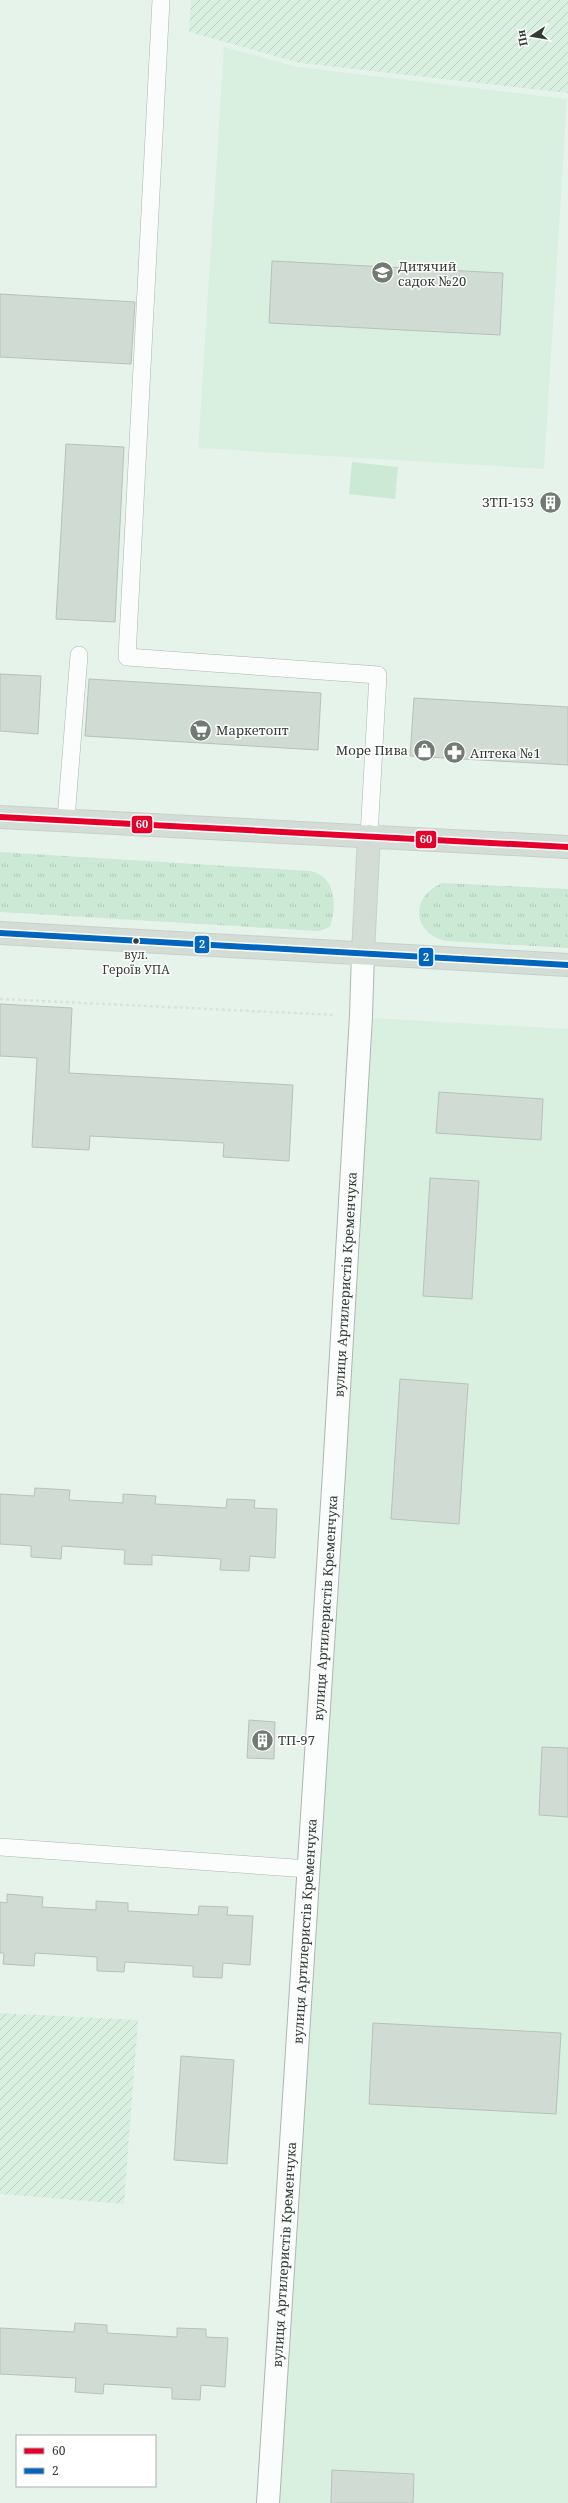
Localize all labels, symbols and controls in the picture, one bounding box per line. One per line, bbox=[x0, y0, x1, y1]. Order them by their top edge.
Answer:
north arrow bbox=[512, 16, 552, 56]
text: Пн bbox=[513, 28, 531, 48]
place label: Дитячий садок №20 bbox=[398, 257, 466, 290]
school or university icon: Дитячий садок №20 bbox=[369, 260, 395, 286]
building icon: ЗТП-153 bbox=[537, 489, 563, 515]
place label: ЗТП-153 bbox=[482, 493, 534, 511]
supermarket icon: Маркетопт bbox=[188, 717, 214, 743]
place label: Маркетопт bbox=[216, 721, 289, 739]
shop icon: Море Пива bbox=[411, 737, 437, 763]
pharmacy icon: Аптека №1 bbox=[441, 740, 467, 766]
place label: Море Пива bbox=[336, 741, 408, 759]
place label: Аптека №1 bbox=[470, 744, 541, 762]
line badge: 60 bbox=[131, 815, 153, 834]
text: 60 bbox=[136, 816, 148, 831]
line badge: 60 bbox=[415, 830, 437, 849]
text: 60 bbox=[420, 831, 432, 846]
line badge: 2 bbox=[194, 935, 210, 954]
marker: вул. Героїв УПА bbox=[131, 936, 141, 946]
text: 2 bbox=[199, 936, 205, 951]
place label: вул. Героїв УПА bbox=[102, 946, 170, 978]
line badge: 2 bbox=[418, 947, 434, 967]
text: 2 bbox=[423, 949, 429, 964]
street label: вулиця Артилеристів Кременчука bbox=[329, 1171, 361, 1398]
street label: вулиця Артилеристів Кременчука bbox=[309, 1495, 342, 1721]
building icon: ТП-97 bbox=[249, 1727, 275, 1753]
place label: ТП-97 bbox=[278, 1731, 315, 1749]
street label: вулиця Артилеристів Кременчука bbox=[288, 1818, 321, 2044]
street label: вулиця Артилеристів Кременчука bbox=[268, 2141, 300, 2368]
legend bbox=[16, 2435, 156, 2487]
text: 60 bbox=[52, 2442, 66, 2459]
text: 2 bbox=[52, 2462, 59, 2479]

